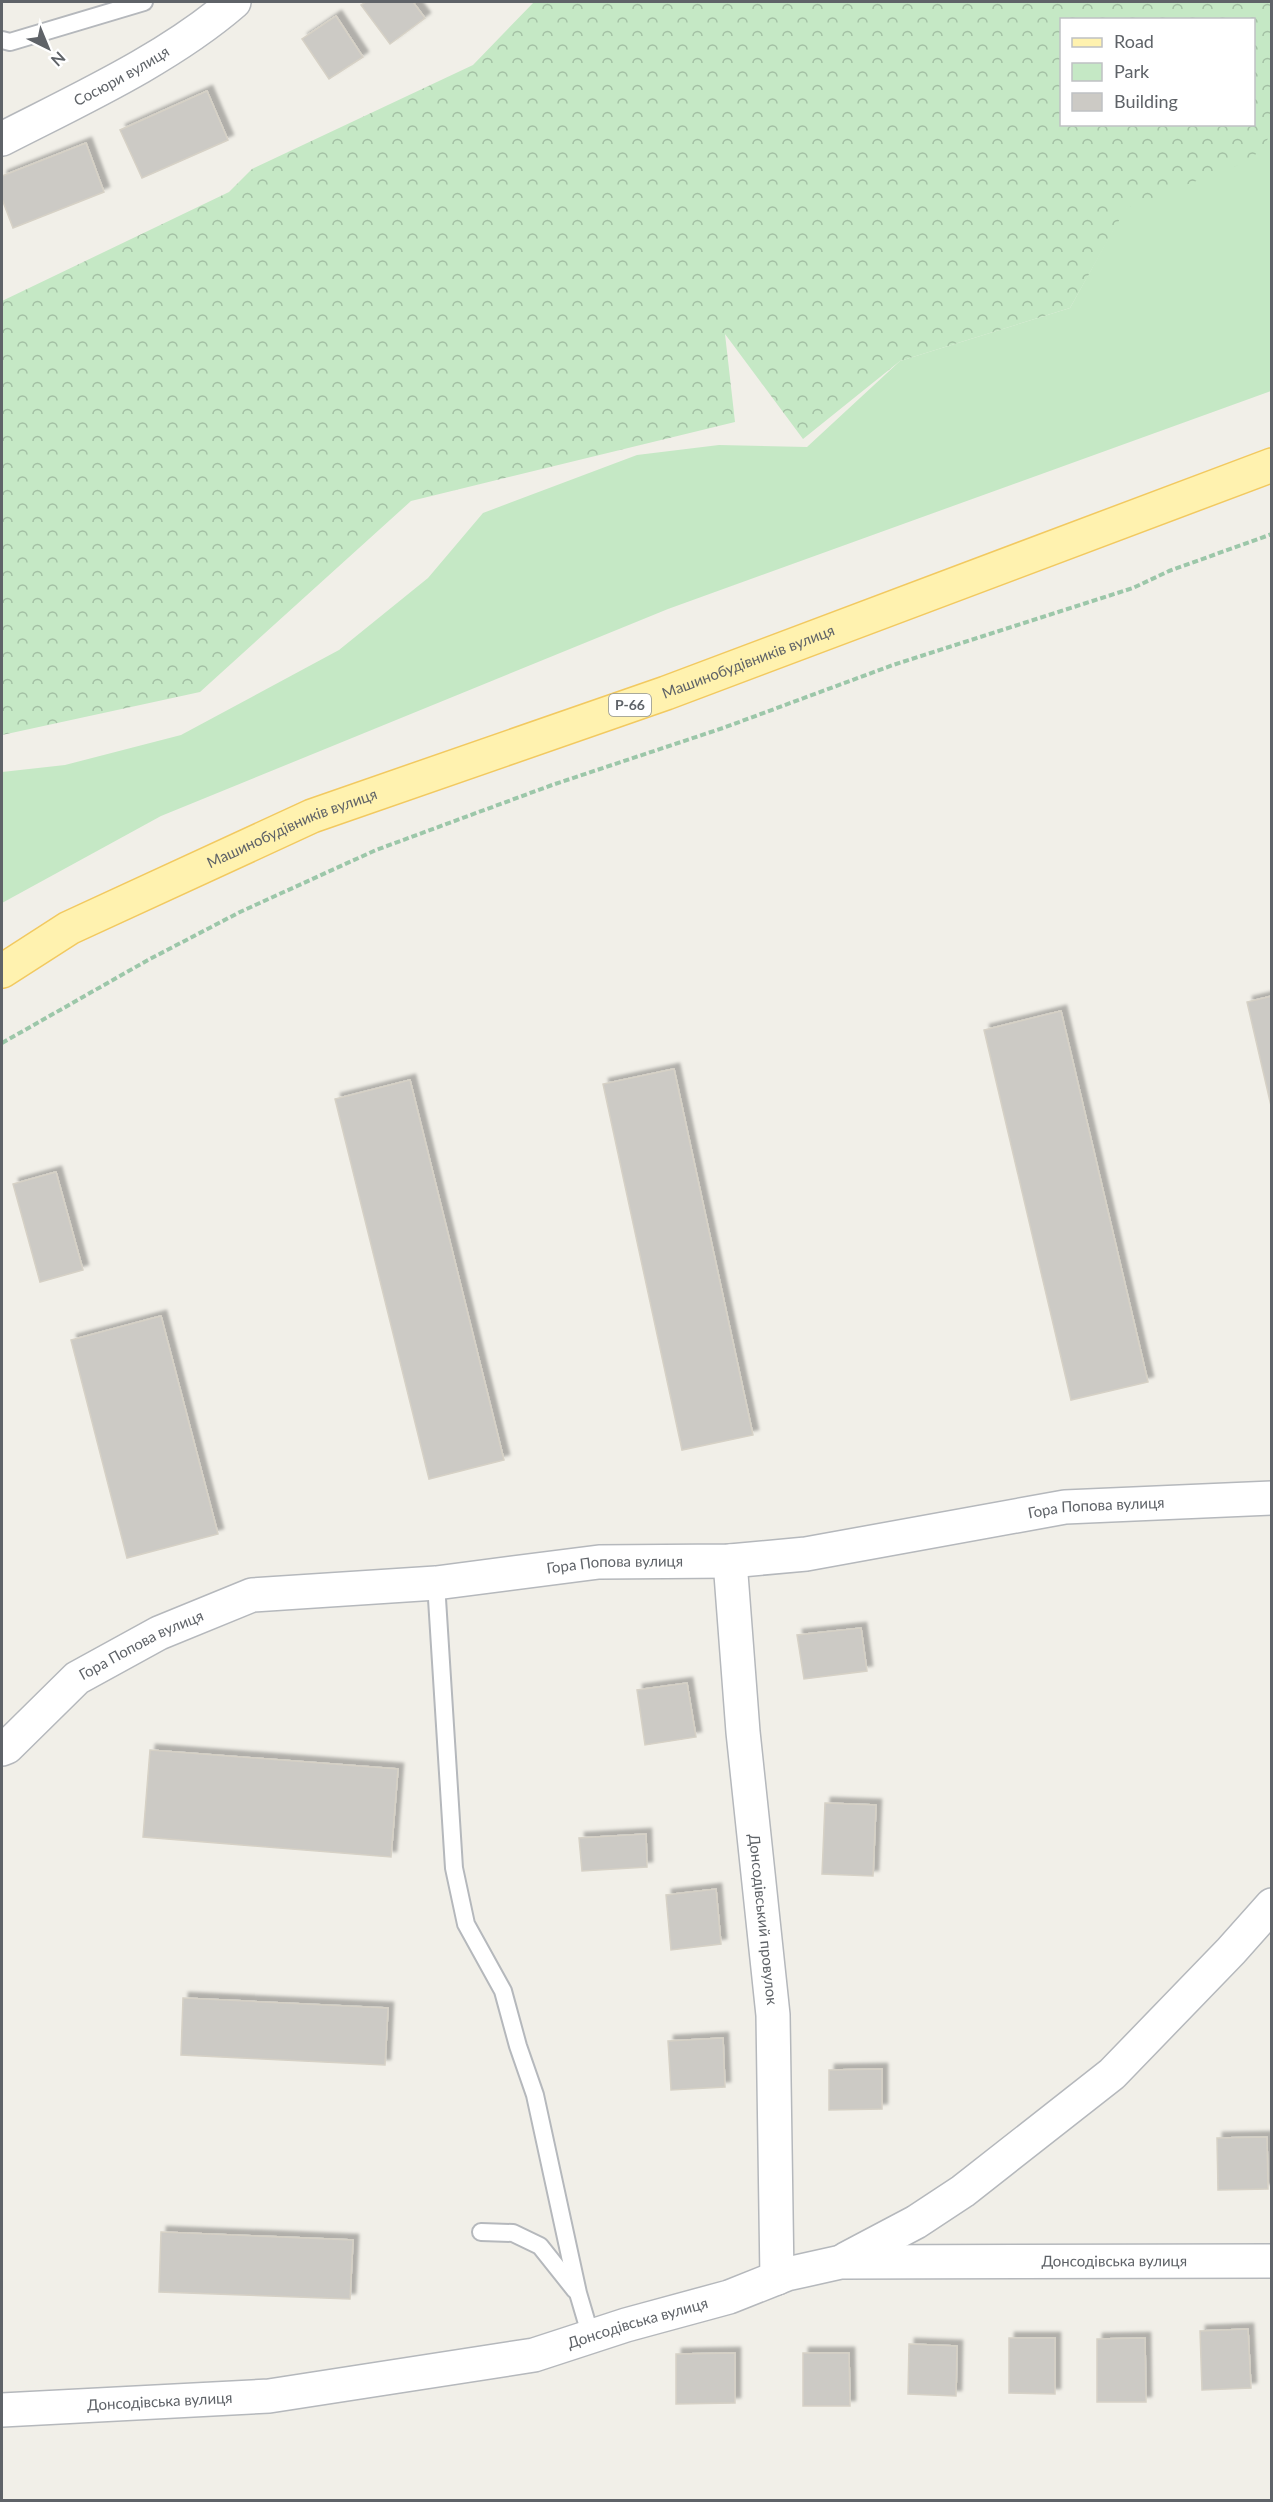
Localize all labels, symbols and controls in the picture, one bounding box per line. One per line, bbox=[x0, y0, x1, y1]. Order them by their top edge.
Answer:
north arrow bbox=[18, 18, 78, 78]
legend bbox=[1060, 18, 1255, 126]
text: Road bbox=[1114, 30, 1154, 52]
street label: Сосюри вулиця bbox=[70, 42, 172, 109]
text: N bbox=[48, 48, 70, 70]
text: Park bbox=[1114, 60, 1150, 82]
text: Building bbox=[1114, 90, 1178, 112]
street label: Машинобудівників вулиця bbox=[659, 620, 837, 702]
road number: Р-66 bbox=[609, 694, 651, 716]
street label: Машинобудівників вулиця bbox=[204, 784, 379, 871]
street label: Гора Попова вулиця bbox=[1026, 1493, 1165, 1522]
street label: Гора Попова вулиця bbox=[545, 1551, 683, 1577]
street label: Гора Попова вулиця bbox=[76, 1606, 206, 1683]
street label: Донсодівський провулок bbox=[746, 1833, 782, 2006]
street label: Донсодівська вулиця bbox=[1041, 2251, 1187, 2270]
street label: Донсодівська вулиця bbox=[565, 2293, 710, 2352]
street label: Донсодівська вулиця bbox=[87, 2388, 233, 2414]

